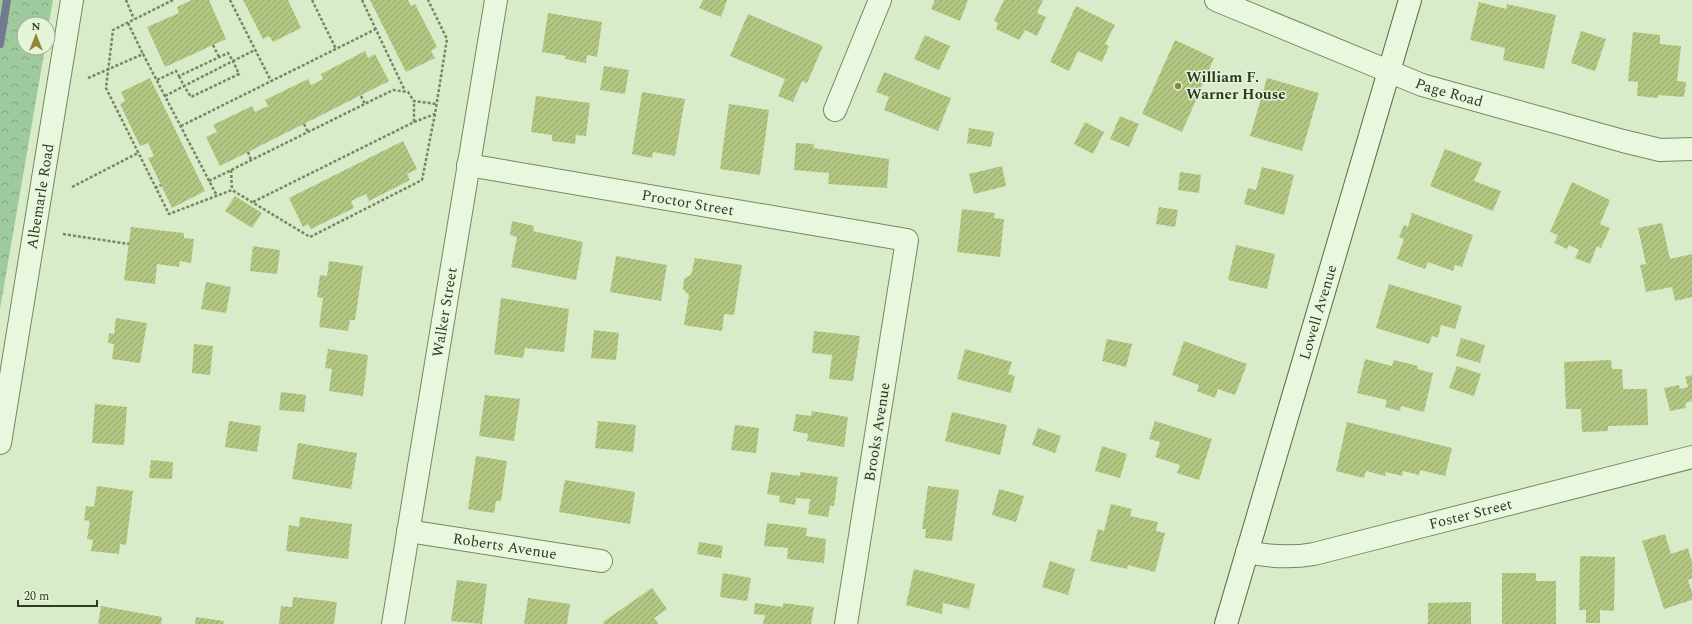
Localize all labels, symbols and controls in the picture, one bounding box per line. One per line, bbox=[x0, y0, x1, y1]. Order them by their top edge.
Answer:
north arrow bbox=[16, 16, 56, 56]
text: N bbox=[32, 18, 41, 35]
place label: William F. Warner House bbox=[1186, 66, 1286, 106]
street label: Page Road bbox=[1411, 72, 1486, 113]
marker: William F. Warner House bbox=[1173, 81, 1183, 91]
street label: Albemarle Road bbox=[21, 142, 61, 251]
street label: Proctor Street bbox=[640, 184, 736, 222]
street label: Lowell Avenue bbox=[1293, 262, 1343, 363]
street label: Walker Street bbox=[426, 266, 464, 359]
street label: Brooks Avenue bbox=[858, 381, 897, 483]
street label: Foster Street bbox=[1427, 493, 1515, 536]
street label: Roberts Avenue bbox=[451, 527, 558, 566]
scale bar bbox=[18, 582, 97, 608]
text: 20 m bbox=[24, 587, 49, 606]

